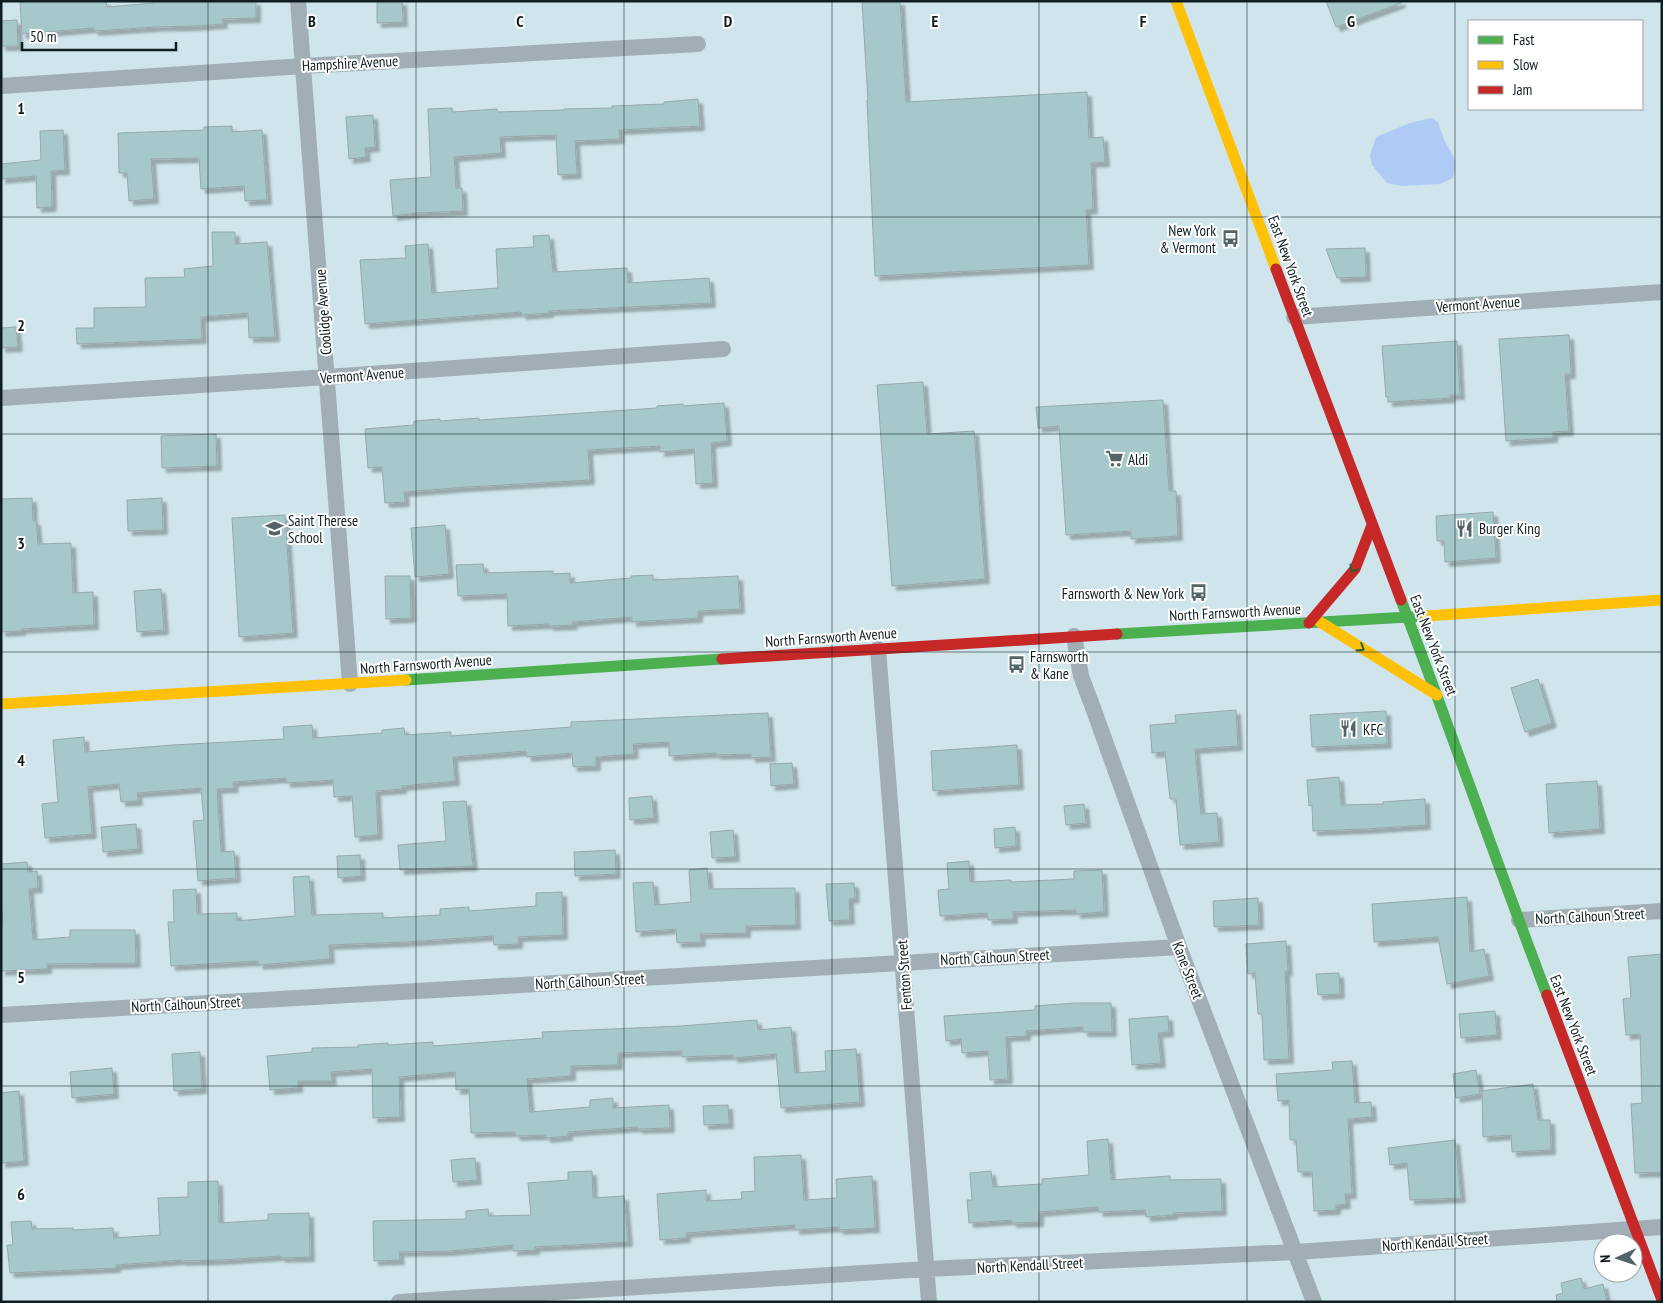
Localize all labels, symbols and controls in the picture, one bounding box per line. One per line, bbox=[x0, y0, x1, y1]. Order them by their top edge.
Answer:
text: B bbox=[308, 11, 316, 31]
text: C bbox=[516, 11, 524, 31]
text: D bbox=[724, 11, 733, 31]
text: E bbox=[932, 11, 939, 31]
text: F bbox=[1140, 11, 1147, 31]
text: G bbox=[1347, 11, 1355, 31]
scale bar bbox=[22, 20, 176, 52]
legend bbox=[1468, 20, 1643, 110]
text: 50 m bbox=[30, 27, 56, 46]
text: Fast bbox=[1513, 30, 1534, 49]
street label: Hampshire Avenue bbox=[301, 51, 399, 75]
text: Slow bbox=[1513, 55, 1538, 74]
text: Jam bbox=[1512, 80, 1532, 99]
text: 1 bbox=[17, 98, 25, 118]
street label: East New York Street bbox=[1264, 213, 1318, 319]
place label: New York & Vermont bbox=[1160, 221, 1216, 257]
bus stop icon: New York & Vermont bbox=[1220, 229, 1240, 249]
street label: Coolidge Avenue bbox=[311, 268, 335, 356]
street label: Vermont Avenue bbox=[1434, 292, 1521, 316]
text: 2 bbox=[17, 315, 25, 335]
street label: Vermont Avenue bbox=[318, 363, 405, 387]
supermarket icon: Aldi bbox=[1104, 449, 1124, 469]
place label: Aldi bbox=[1128, 450, 1148, 469]
place label: Saint Therese School bbox=[288, 511, 358, 547]
restaurant icon: Burger King bbox=[1455, 518, 1475, 538]
school or university icon: Saint Therese School bbox=[264, 519, 284, 539]
place label: Burger King bbox=[1479, 519, 1540, 538]
text: 3 bbox=[17, 533, 25, 553]
one-way arrow bbox=[1350, 564, 1360, 573]
bus stop icon: Farnsworth & New York bbox=[1188, 583, 1208, 603]
place label: Farnsworth & New York bbox=[1062, 584, 1184, 603]
street label: East New York Street bbox=[1406, 592, 1462, 698]
street label: North Farnsworth Avenue bbox=[1169, 599, 1301, 625]
street label: North Farnsworth Avenue bbox=[764, 623, 898, 651]
one-way arrow bbox=[1356, 642, 1365, 652]
place label: Farnsworth & Kane bbox=[1030, 647, 1088, 683]
street label: North Farnsworth Avenue bbox=[359, 650, 493, 678]
bus stop icon: Farnsworth & Kane bbox=[1006, 655, 1026, 675]
restaurant icon: KFC bbox=[1339, 719, 1359, 739]
place label: KFC bbox=[1363, 720, 1384, 739]
text: 4 bbox=[17, 750, 25, 770]
street label: North Calhoun Street bbox=[1535, 904, 1645, 928]
street label: Fenton Street bbox=[892, 939, 916, 1011]
street label: Kane Street bbox=[1168, 939, 1208, 1001]
street label: North Calhoun Street bbox=[940, 945, 1050, 969]
text: 5 bbox=[17, 967, 25, 987]
street label: North Calhoun Street bbox=[535, 969, 645, 993]
street label: East New York Street bbox=[1546, 972, 1602, 1078]
street label: North Calhoun Street bbox=[131, 992, 241, 1016]
text: 6 bbox=[17, 1184, 25, 1204]
street label: North Kendall Street bbox=[1381, 1229, 1489, 1255]
north arrow bbox=[1593, 1233, 1643, 1283]
street label: North Kendall Street bbox=[976, 1253, 1084, 1277]
text: N bbox=[1596, 1254, 1614, 1263]

